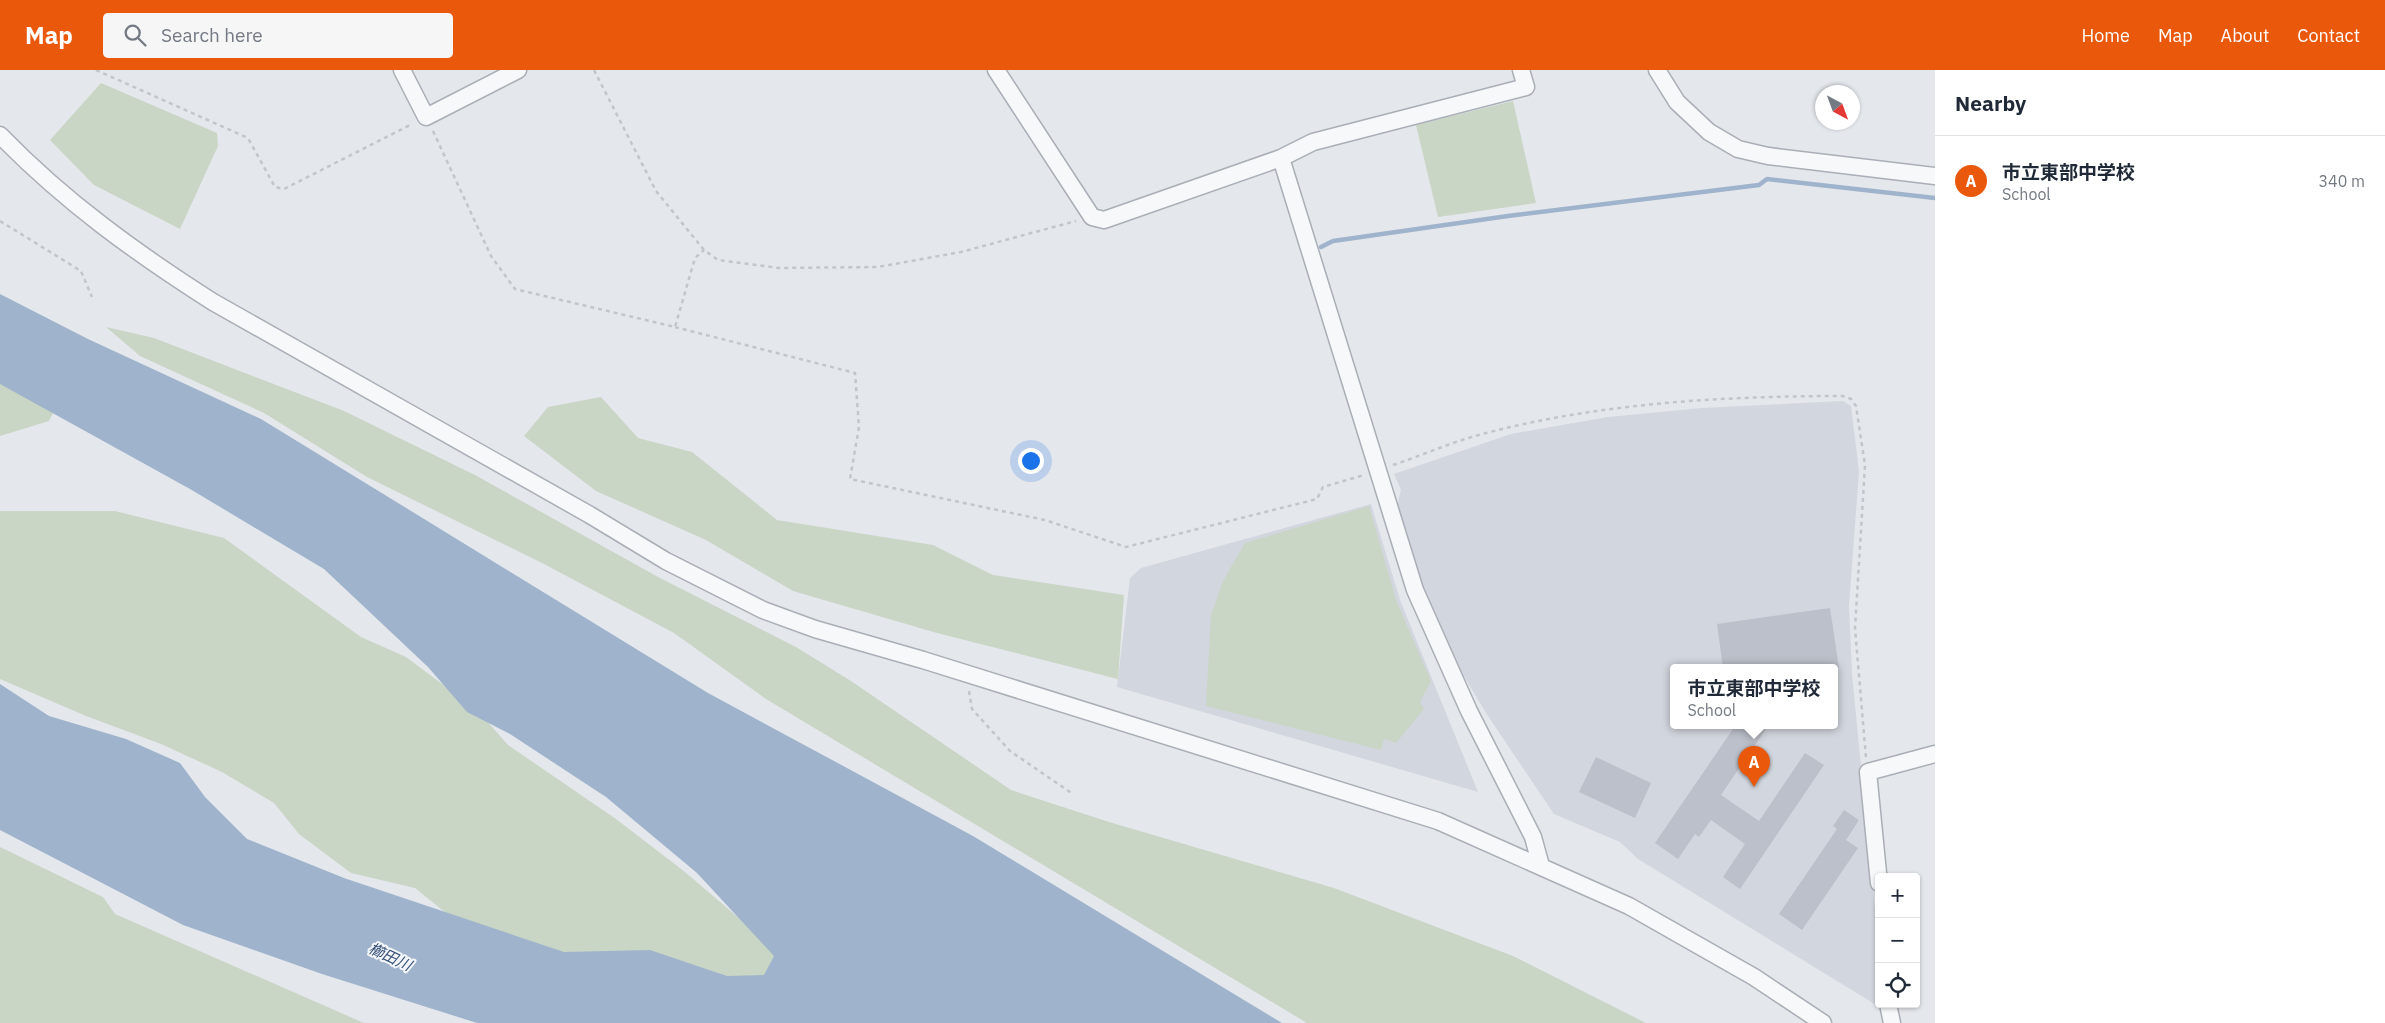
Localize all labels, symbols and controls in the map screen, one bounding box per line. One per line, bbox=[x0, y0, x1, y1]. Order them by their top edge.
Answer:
search box bbox=[103, 13, 453, 58]
text: Map bbox=[25, 19, 73, 51]
icon: search bbox=[121, 21, 149, 49]
text: Search here bbox=[161, 23, 263, 47]
text: Home bbox=[2082, 24, 2130, 47]
text: Map bbox=[2158, 24, 2193, 47]
text: About bbox=[2221, 24, 2269, 47]
text: Contact bbox=[2297, 24, 2360, 47]
north arrow bbox=[1815, 85, 1860, 130]
text: Nearby bbox=[1955, 89, 2026, 117]
text: 市立東部中学校 bbox=[2002, 160, 2135, 184]
text: A bbox=[1966, 171, 1976, 191]
text: 340 m bbox=[2318, 171, 2365, 191]
text: School bbox=[2002, 184, 2051, 204]
your location bbox=[1018, 448, 1044, 474]
popup bbox=[1670, 664, 1838, 729]
text: 市立東部中学校 bbox=[1687, 676, 1821, 700]
text: School bbox=[1687, 700, 1736, 720]
pin: A bbox=[1738, 746, 1770, 787]
map controls bbox=[1875, 873, 1920, 1008]
button: + bbox=[1875, 873, 1920, 918]
button: − bbox=[1875, 918, 1920, 963]
water label: 櫛田川 bbox=[366, 938, 416, 976]
button: locate bbox=[1875, 963, 1920, 1008]

